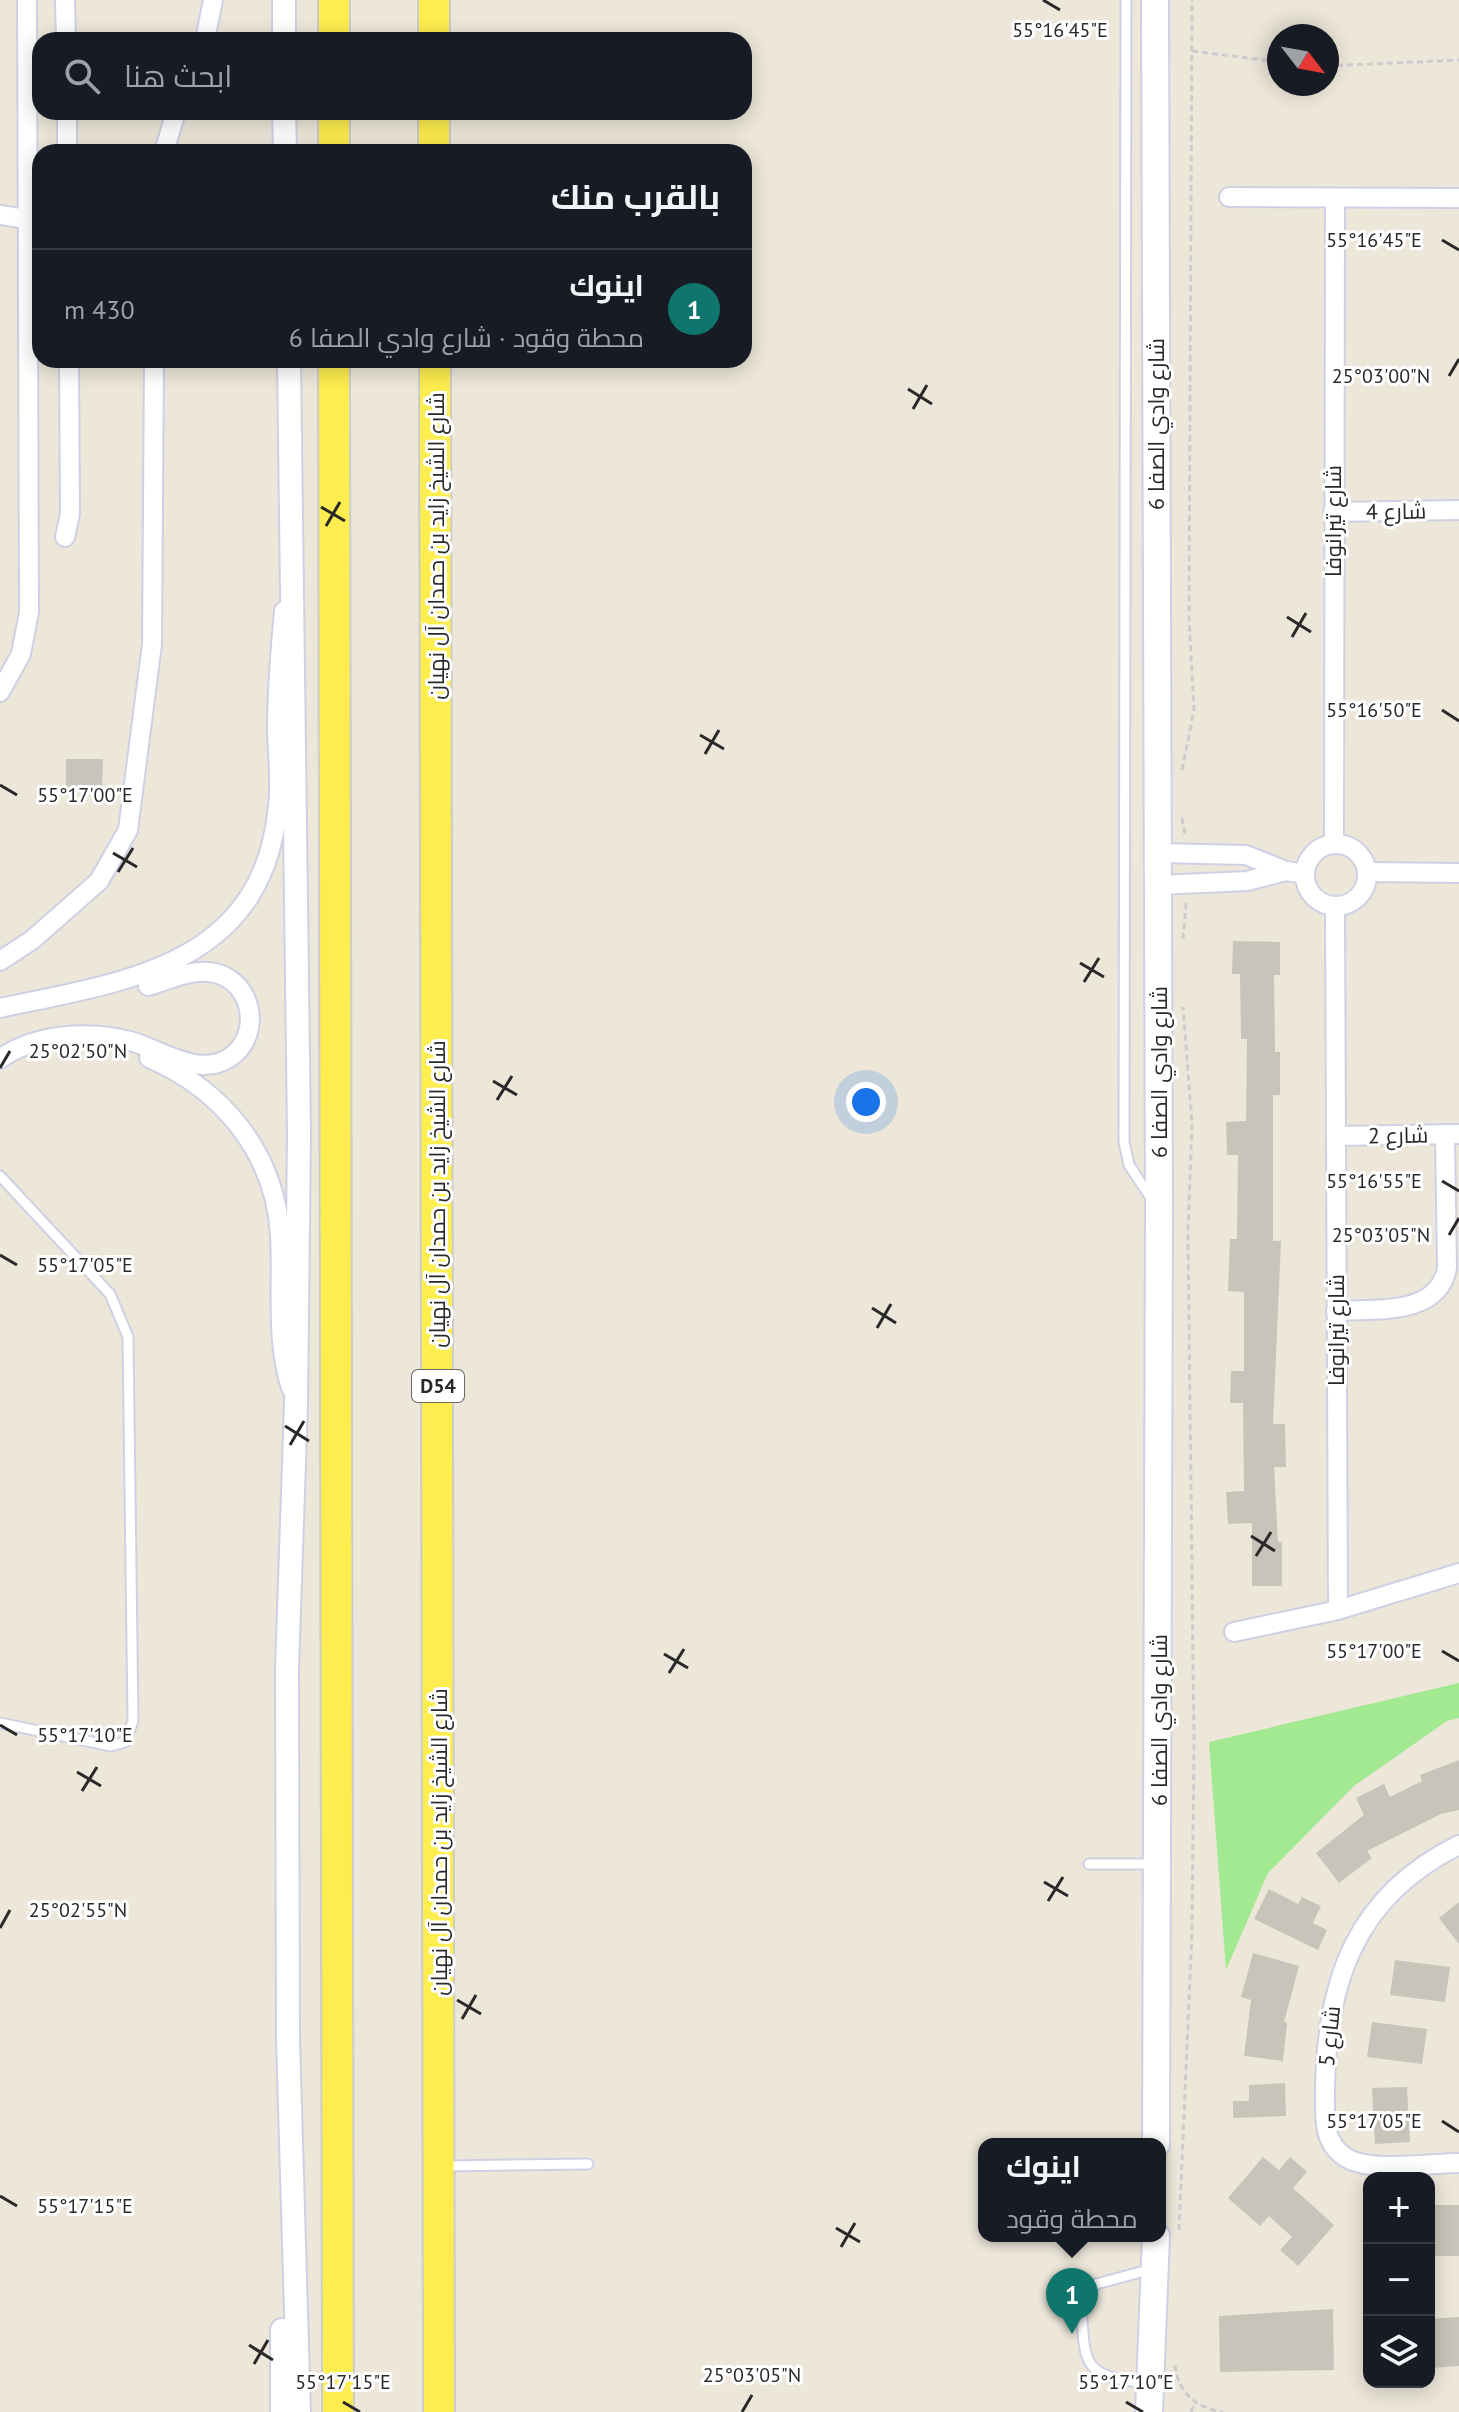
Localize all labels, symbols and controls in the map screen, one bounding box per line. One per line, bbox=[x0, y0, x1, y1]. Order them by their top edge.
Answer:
text: 55°16'45"E bbox=[1012, 17, 1108, 43]
north arrow bbox=[1267, 24, 1339, 96]
search box bbox=[32, 32, 752, 120]
icon: search bbox=[60, 54, 104, 98]
text: ابحث هنا bbox=[124, 56, 232, 95]
text: بالقرب منك bbox=[551, 174, 720, 218]
text: 55°16'45"E bbox=[1326, 227, 1422, 253]
text: اينوك bbox=[569, 265, 644, 304]
text: 430 m bbox=[64, 293, 135, 326]
text: 1 bbox=[687, 293, 701, 326]
text: محطة وقود · شارع وادي الصفا 6 bbox=[289, 321, 644, 354]
street label: شارع وادي الصفا 6 bbox=[1142, 338, 1173, 510]
text: 25°03'00"N bbox=[1332, 363, 1430, 389]
street label: شارع الشيخ زايد بن حمدان آل نهيان bbox=[422, 392, 451, 700]
street label: شارع تيرانوفا bbox=[1319, 465, 1348, 577]
street label: شارع 4 bbox=[1366, 496, 1427, 527]
text: 55°16'50"E bbox=[1326, 697, 1422, 723]
text: 55°17'00"E bbox=[37, 782, 133, 808]
street label: شارع وادي الصفا 6 bbox=[1145, 986, 1176, 1158]
text: 25°02'50"N bbox=[29, 1038, 127, 1064]
street label: شارع الشيخ زايد بن حمدان آل نهيان bbox=[423, 1040, 452, 1348]
your location bbox=[846, 1082, 886, 1122]
street label: شارع 2 bbox=[1368, 1120, 1429, 1151]
text: 55°16'55"E bbox=[1326, 1168, 1422, 1194]
text: 25°03'05"N bbox=[1332, 1222, 1430, 1248]
text: 55°17'05"E bbox=[37, 1252, 133, 1278]
street label: شارع تيرانوفا bbox=[1322, 1274, 1351, 1386]
road number: D54 bbox=[412, 1370, 464, 1402]
street label: شارع وادي الصفا 6 bbox=[1145, 1634, 1176, 1806]
text: 55°17'00"E bbox=[1326, 1638, 1422, 1664]
street label: شارع الشيخ زايد بن حمدان آل نهيان bbox=[425, 1688, 454, 1996]
text: 55°17'10"E bbox=[37, 1722, 133, 1748]
text: 25°02'55"N bbox=[29, 1897, 127, 1923]
street label: شارع 5 bbox=[1312, 2004, 1347, 2068]
text: 55°17'05"E bbox=[1326, 2108, 1422, 2134]
popup bbox=[978, 2138, 1166, 2242]
text: اينوك bbox=[1006, 2146, 1081, 2185]
map controls bbox=[1363, 2172, 1435, 2388]
button: + bbox=[1363, 2172, 1435, 2244]
text: 55°17'15"E bbox=[37, 2193, 133, 2219]
text: محطة وقود bbox=[1006, 2202, 1138, 2235]
button: − bbox=[1363, 2244, 1435, 2316]
pin: 1 bbox=[1046, 2268, 1098, 2334]
button: layers bbox=[1363, 2316, 1435, 2388]
text: 25°03'05"N bbox=[703, 2362, 801, 2388]
text: 55°17'15"E bbox=[295, 2369, 391, 2395]
text: 55°17'10"E bbox=[1078, 2369, 1174, 2395]

